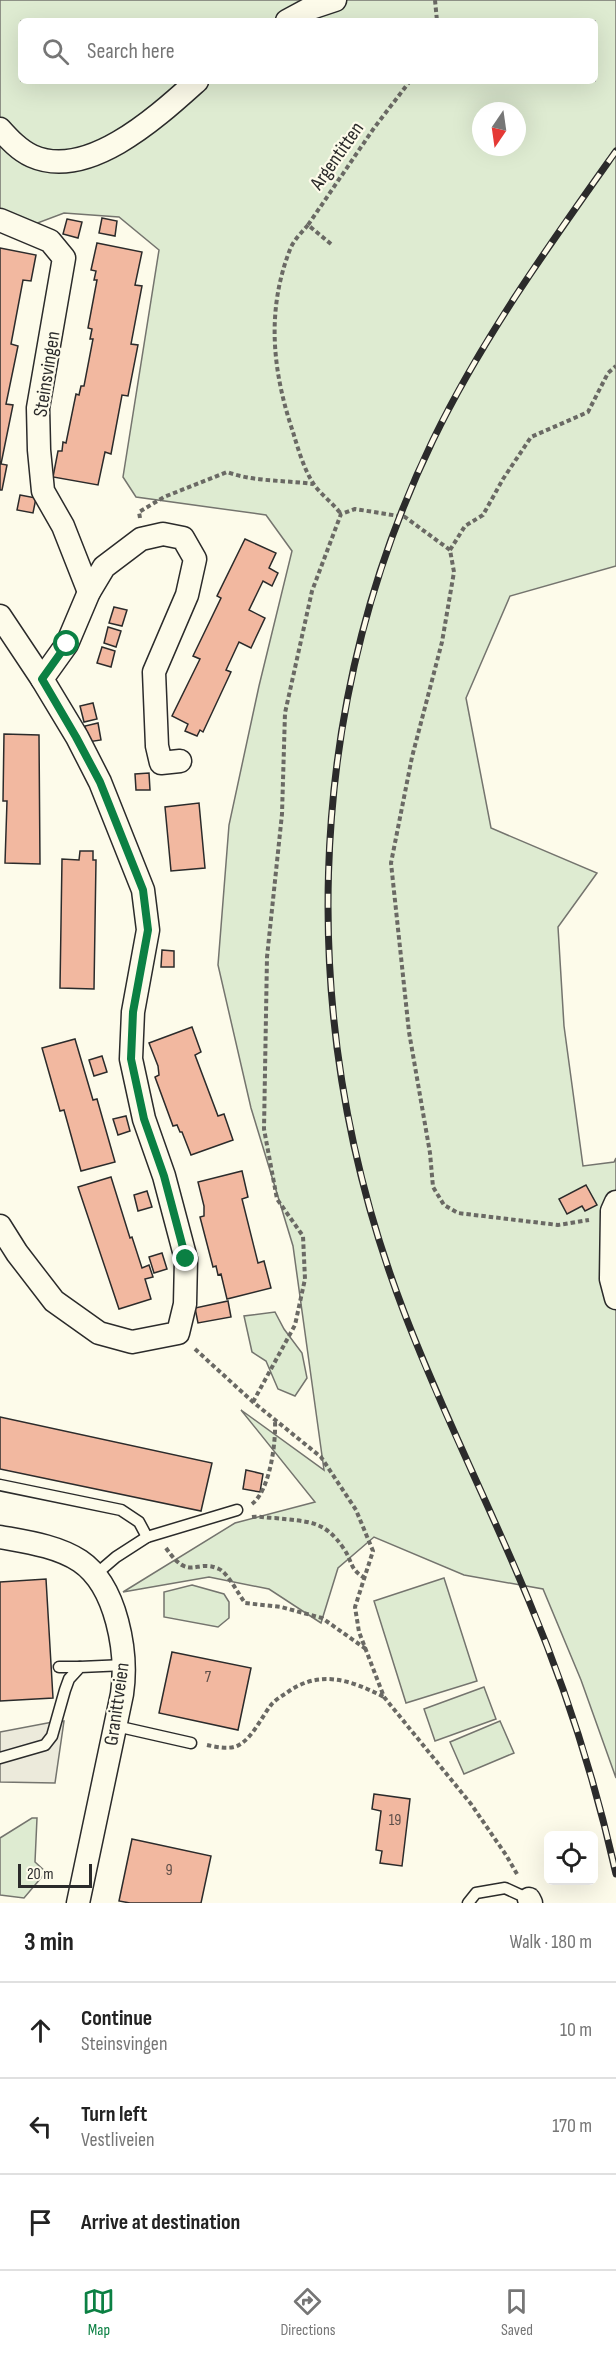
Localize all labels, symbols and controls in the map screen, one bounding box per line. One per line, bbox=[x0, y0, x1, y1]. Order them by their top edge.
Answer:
search box bbox=[18, 18, 598, 84]
icon: search bbox=[39, 35, 72, 68]
text: Search here bbox=[87, 38, 174, 65]
north arrow bbox=[472, 102, 526, 156]
street label: Argentitten bbox=[304, 117, 369, 195]
street label: Steinsvingen bbox=[28, 329, 66, 419]
route start bbox=[53, 630, 79, 656]
route end bbox=[172, 1245, 198, 1271]
street label: Granittveien bbox=[99, 1661, 135, 1747]
house number: 7 bbox=[205, 1668, 212, 1687]
house number: 19 bbox=[389, 1811, 401, 1830]
map controls bbox=[544, 1831, 598, 1885]
button: locate bbox=[544, 1831, 598, 1885]
scale bar bbox=[18, 1861, 92, 1888]
house number: 9 bbox=[165, 1861, 173, 1880]
text: 20 m bbox=[27, 1865, 54, 1884]
text: 3 min bbox=[24, 1927, 74, 1958]
text: Walk · 180 m bbox=[509, 1930, 592, 1954]
text: Continue bbox=[81, 2005, 152, 2032]
icon: ahead bbox=[24, 2014, 57, 2047]
text: 10 m bbox=[560, 2018, 592, 2042]
text: Steinsvingen bbox=[81, 2032, 167, 2056]
text: Turn left bbox=[81, 2101, 147, 2128]
icon: left bbox=[24, 2110, 57, 2143]
text: 170 m bbox=[552, 2114, 592, 2138]
text: Vestliveien bbox=[81, 2128, 155, 2152]
icon: arrive bbox=[24, 2206, 57, 2239]
text: Arrive at destination bbox=[81, 2209, 240, 2236]
tab: Map bbox=[82, 2285, 115, 2340]
tab: Directions bbox=[280, 2285, 335, 2340]
tab: Saved bbox=[500, 2285, 533, 2340]

